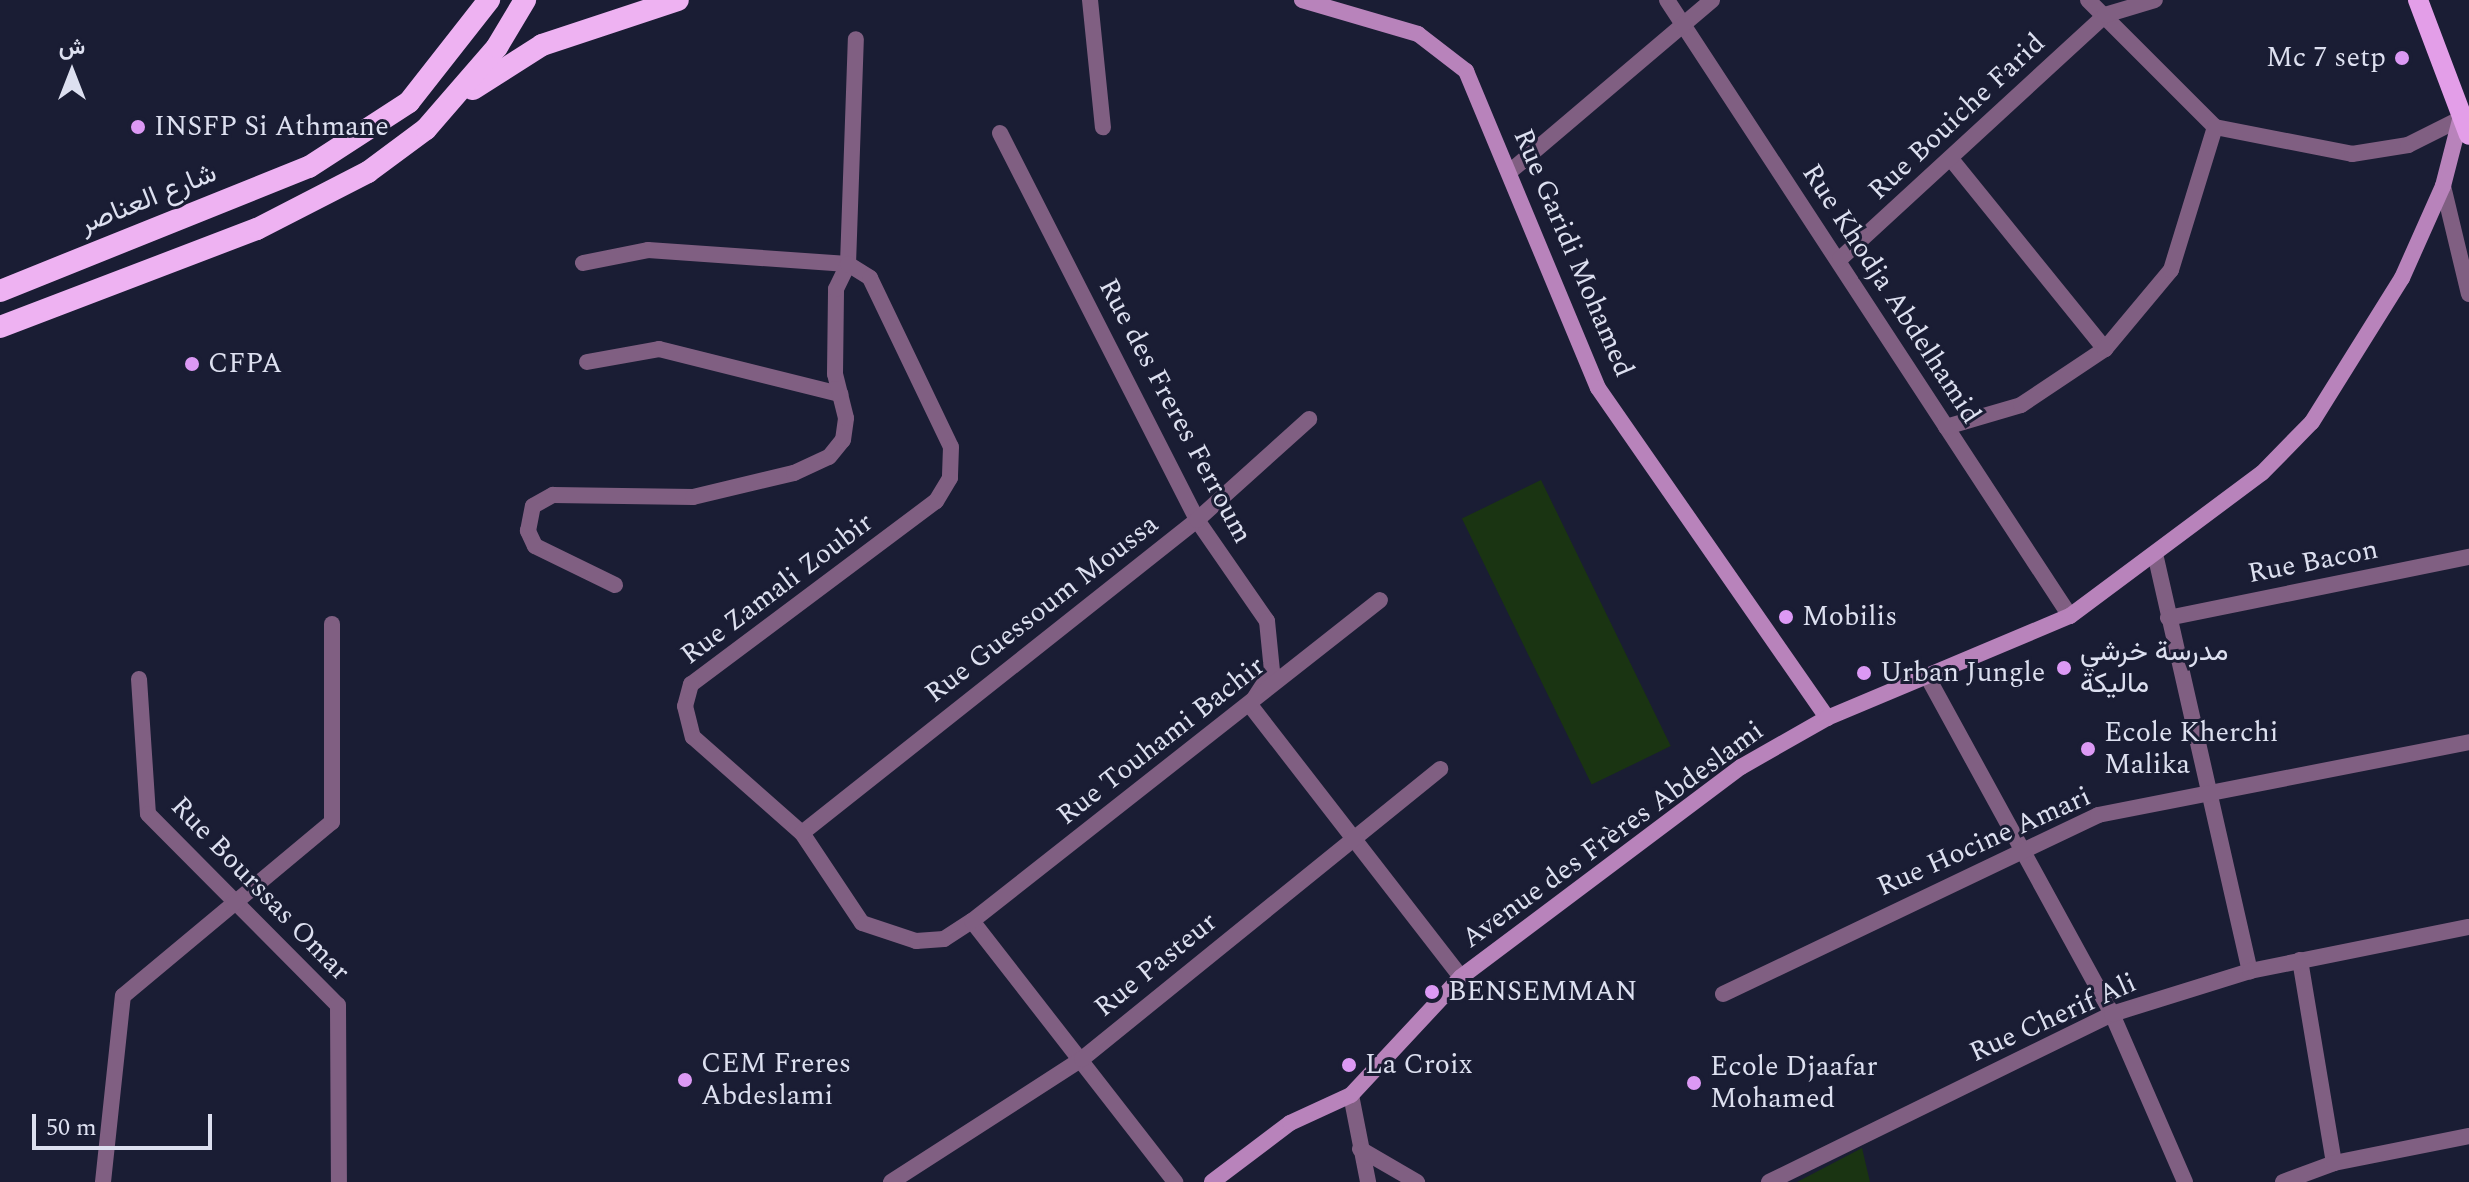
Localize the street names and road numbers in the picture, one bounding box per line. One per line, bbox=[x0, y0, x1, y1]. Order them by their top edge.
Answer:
street label: Rue Bouiche Farid bbox=[1862, 27, 2052, 207]
street label: Rue Garidi Mohamed bbox=[1505, 124, 1641, 382]
street label: شارع العناصر bbox=[75, 156, 221, 242]
street label: Rue Khodja Abdelhamid bbox=[1794, 158, 1988, 430]
street label: Rue des Freres Ferroum bbox=[1091, 273, 1259, 549]
street label: Rue Zamali Zoubir bbox=[674, 506, 880, 672]
street label: Rue Guessoum Moussa bbox=[919, 508, 1165, 710]
street label: Rue Bacon bbox=[2245, 533, 2381, 591]
street label: Rue Touhami Bachir bbox=[1051, 650, 1271, 832]
street label: Avenue des Frères Abdeslami bbox=[1456, 714, 1770, 956]
street label: Rue Hocine Amari bbox=[1872, 780, 2096, 904]
street label: Rue Bourssas Omar bbox=[163, 790, 357, 988]
street label: Rue Pasteur bbox=[1088, 905, 1224, 1025]
street label: Rue Cherif Ali bbox=[1964, 966, 2142, 1070]

